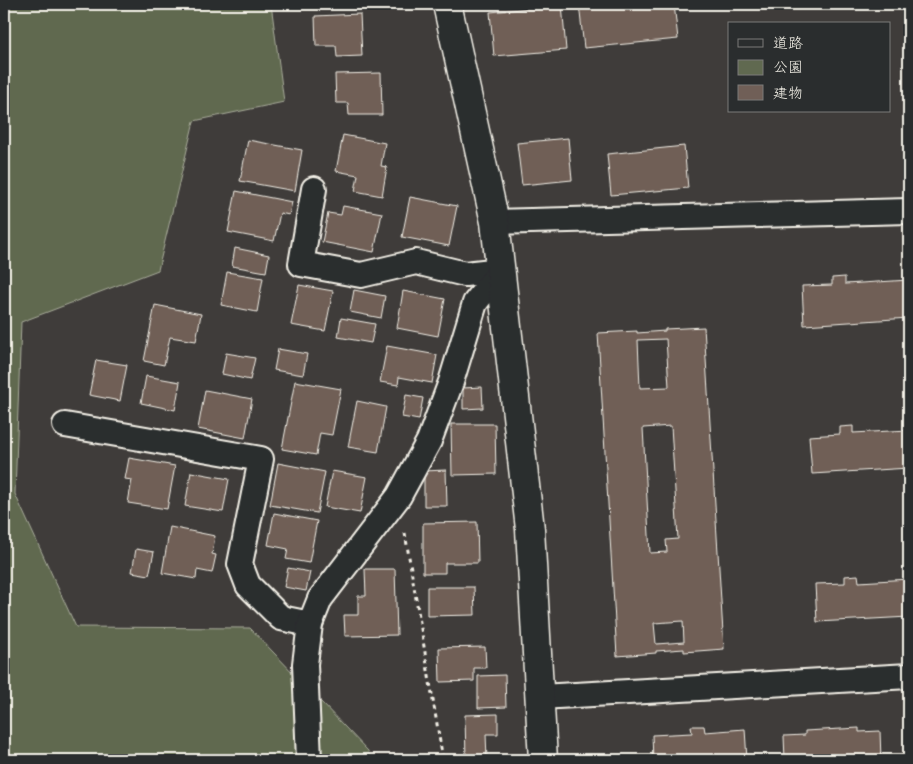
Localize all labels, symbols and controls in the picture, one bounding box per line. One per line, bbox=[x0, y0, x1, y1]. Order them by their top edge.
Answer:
legend bbox=[728, 22, 890, 112]
text: 道路 bbox=[773, 30, 803, 53]
text: 公園 bbox=[773, 54, 803, 77]
text: 建物 bbox=[773, 80, 803, 103]

